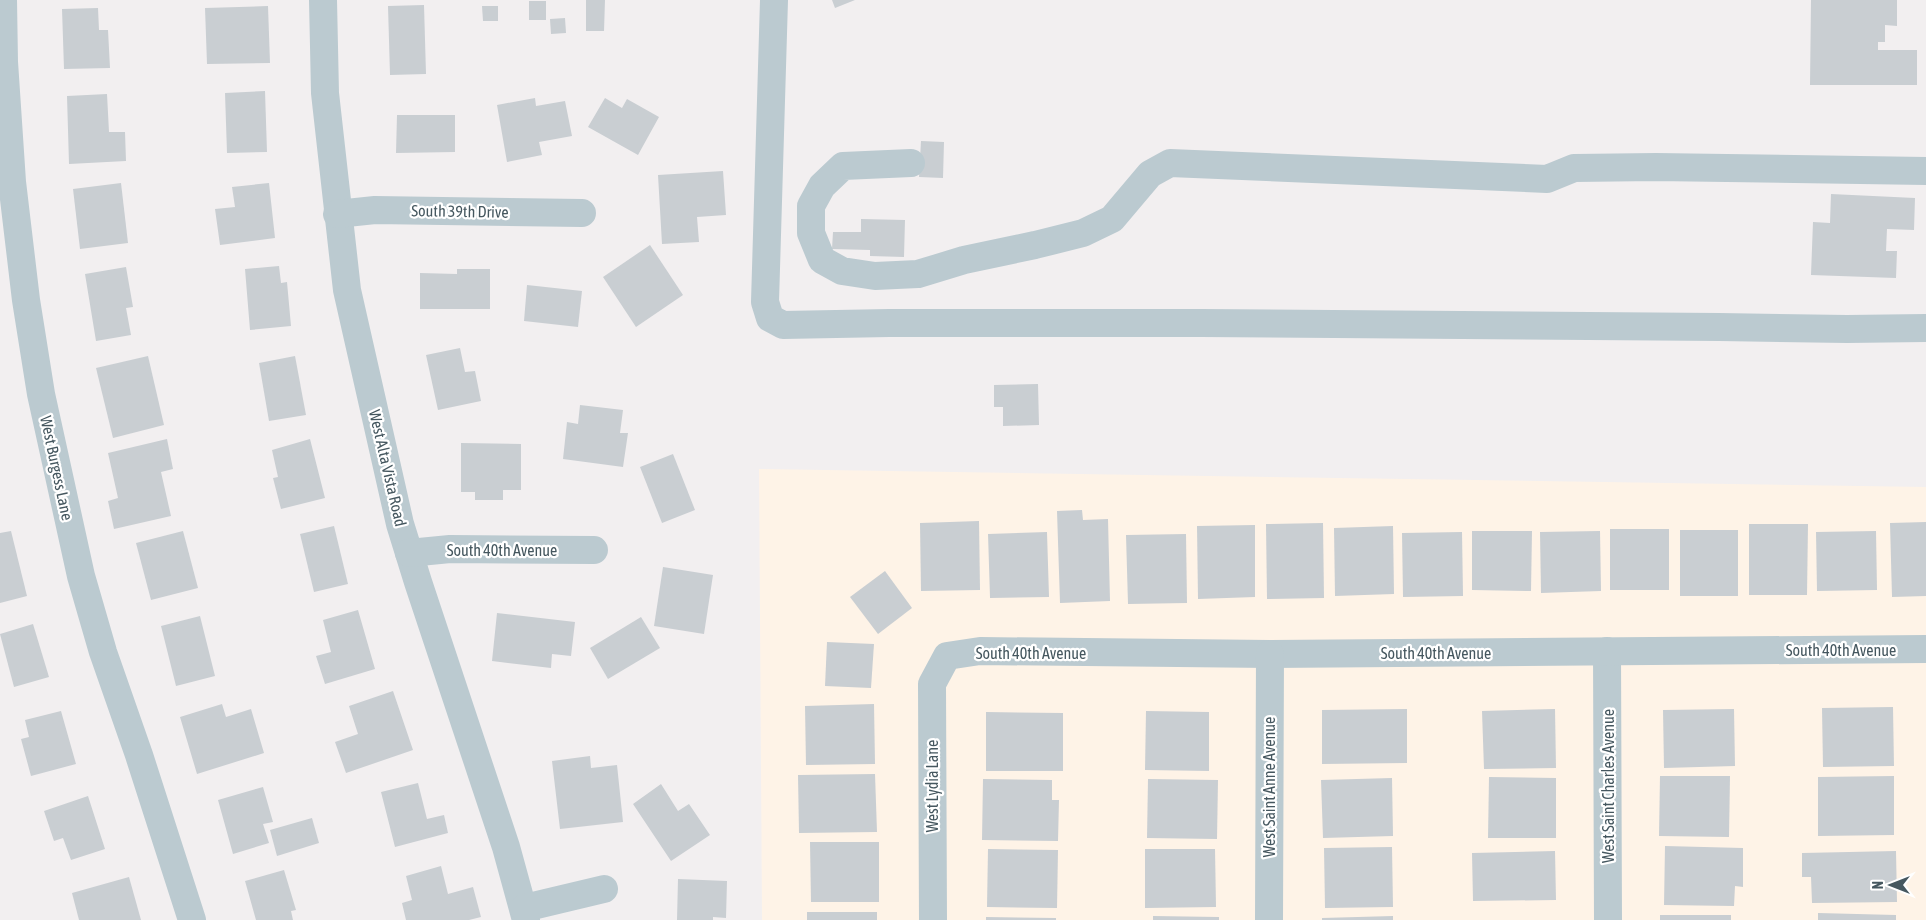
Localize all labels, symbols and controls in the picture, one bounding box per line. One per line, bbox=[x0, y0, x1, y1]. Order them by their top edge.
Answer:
street label: South 39th Drive bbox=[411, 201, 509, 221]
street label: West Alta Vista Road bbox=[366, 408, 410, 528]
street label: West Burgess Lane bbox=[36, 414, 77, 522]
street label: South 40th Avenue bbox=[447, 541, 557, 559]
street label: South 40th Avenue bbox=[1786, 641, 1896, 659]
street label: South 40th Avenue bbox=[976, 644, 1086, 662]
street label: South 40th Avenue bbox=[1381, 644, 1491, 662]
street label: West Saint Charles Avenue bbox=[1599, 709, 1617, 863]
street label: West Saint Anne Avenue bbox=[1260, 717, 1278, 857]
street label: West Lydia Lane bbox=[923, 740, 942, 832]
north arrow bbox=[1866, 860, 1916, 910]
text: N bbox=[1870, 881, 1886, 889]

